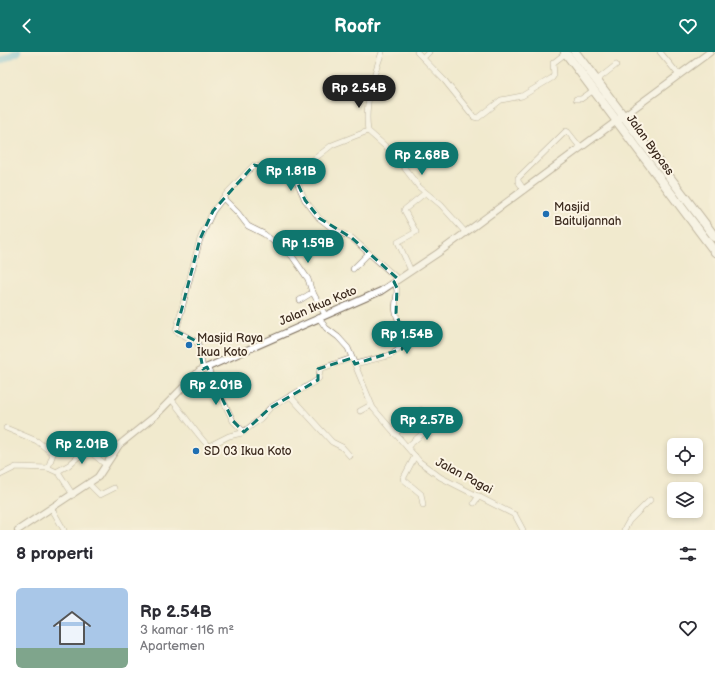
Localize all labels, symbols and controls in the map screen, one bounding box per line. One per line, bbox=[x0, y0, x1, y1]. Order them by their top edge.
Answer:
icon: back bbox=[16, 15, 38, 37]
icon: heart bbox=[677, 15, 699, 37]
text: Roofr bbox=[334, 16, 381, 37]
pin: Rp 2.54B bbox=[318, 75, 400, 109]
text: Rp 2.54B bbox=[332, 80, 386, 96]
street label: Jalan Bypass bbox=[623, 112, 677, 178]
pin: Rp 2.68B bbox=[381, 142, 463, 176]
text: Rp 2.68B bbox=[394, 147, 450, 163]
pin: Rp 1.81B bbox=[250, 158, 332, 192]
text: Rp 1.81B bbox=[266, 163, 316, 179]
place label: Masjid Baituljannah bbox=[554, 200, 622, 229]
marker: Masjid Baituljannah bbox=[541, 209, 551, 219]
pin: Rp 1.59B bbox=[267, 230, 349, 264]
text: Rp 1.59B bbox=[282, 235, 334, 251]
street label: Jalan Ikua Koto bbox=[277, 283, 359, 329]
pin: Rp 1.54B bbox=[366, 321, 448, 355]
text: Rp 1.54B bbox=[381, 326, 433, 342]
place label: Masjid Raya Ikua Koto bbox=[197, 331, 263, 360]
marker: Masjid Raya Ikua Koto bbox=[184, 340, 194, 350]
pin: Rp 2.01B bbox=[175, 372, 257, 406]
text: Rp 2.01B bbox=[189, 377, 243, 393]
pin: Rp 2.57B bbox=[386, 407, 468, 441]
text: Rp 2.57B bbox=[400, 412, 454, 428]
pin: Rp 2.01B bbox=[41, 431, 123, 465]
text: Rp 2.01B bbox=[55, 436, 109, 452]
map controls bbox=[667, 438, 703, 518]
button: locate bbox=[667, 438, 703, 474]
place label: SD 03 Ikua Koto bbox=[204, 444, 292, 459]
marker: SD 03 Ikua Koto bbox=[191, 446, 201, 456]
street label: Jalan Pagai bbox=[433, 455, 495, 497]
button: layers bbox=[667, 482, 703, 518]
icon: filters bbox=[677, 543, 699, 565]
text: 8 properti bbox=[16, 544, 93, 564]
text: Rp 2.54B bbox=[140, 602, 212, 622]
icon: home bbox=[48, 604, 96, 652]
icon: heart bbox=[677, 617, 699, 639]
text: 3 kamar · 116 m² bbox=[140, 622, 234, 638]
text: Apartemen bbox=[140, 638, 205, 654]

